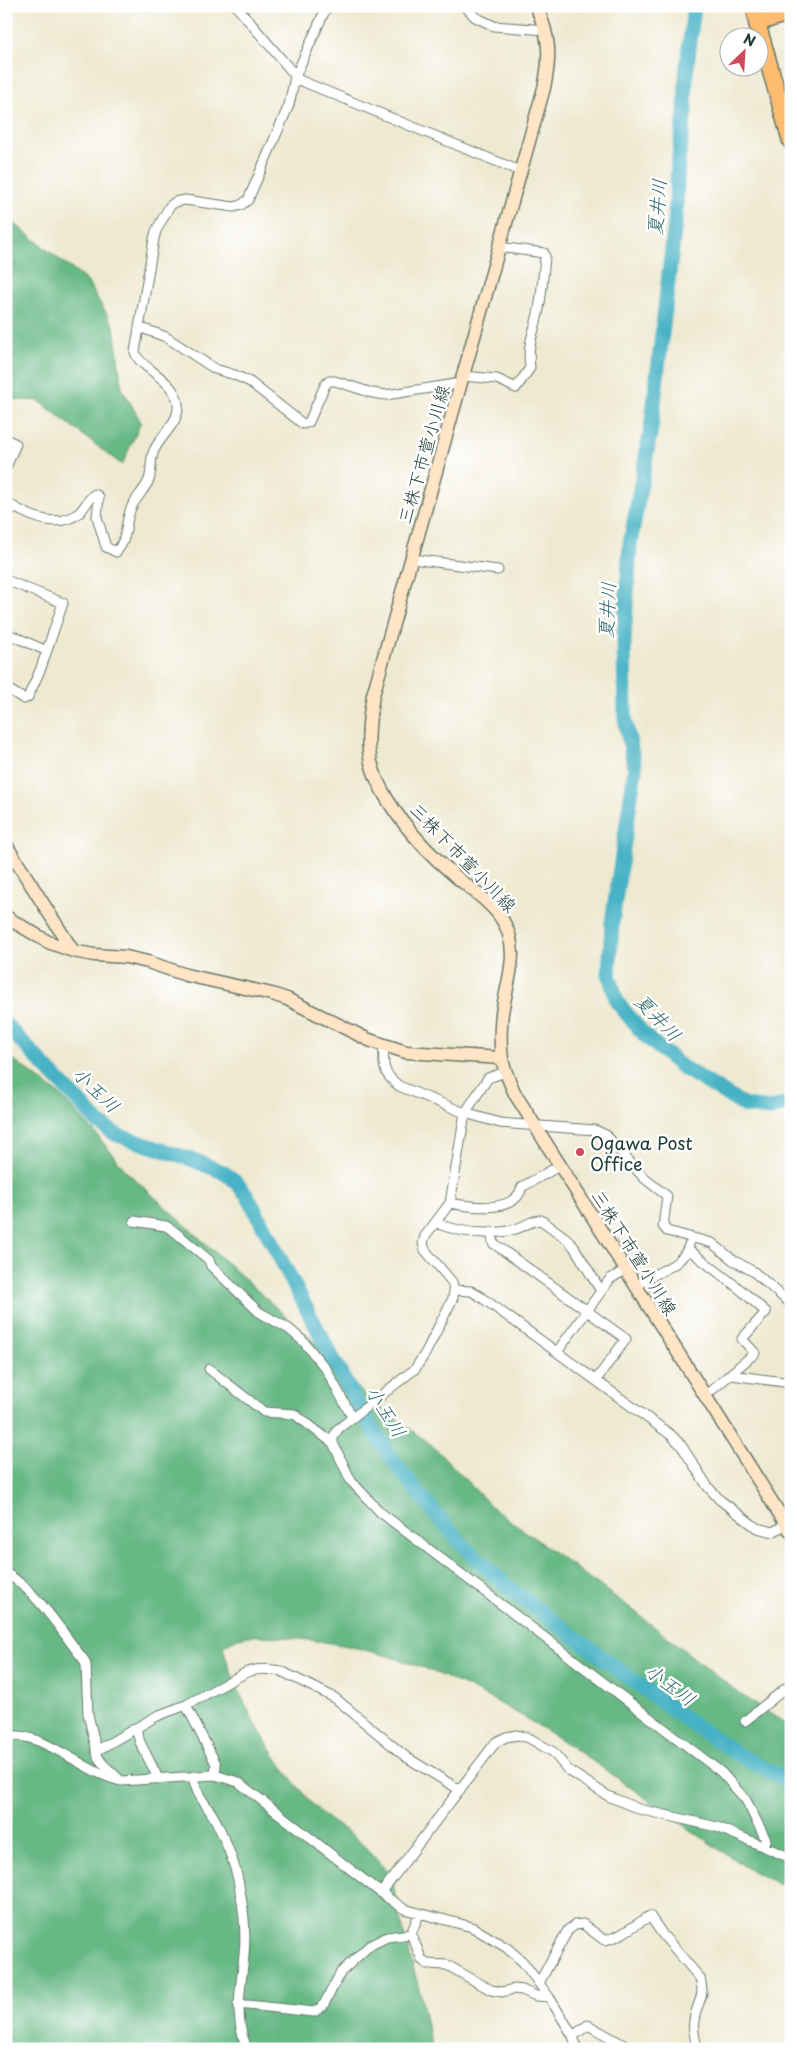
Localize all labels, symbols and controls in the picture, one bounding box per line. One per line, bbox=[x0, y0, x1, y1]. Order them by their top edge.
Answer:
north arrow bbox=[720, 28, 770, 78]
text: N bbox=[740, 28, 759, 52]
water label: 夏井川 bbox=[640, 177, 672, 237]
street label: 三株下市萱小川線 bbox=[390, 381, 456, 527]
water label: 夏井川 bbox=[591, 581, 621, 639]
street label: 三株下市萱小川線 bbox=[404, 796, 524, 918]
water label: 夏井川 bbox=[629, 987, 689, 1047]
water label: 小玉川 bbox=[67, 1059, 127, 1119]
place label: Ogawa Post Office bbox=[590, 1129, 693, 1177]
marker: Ogawa Post Office bbox=[574, 1146, 586, 1158]
street label: 三株下市萱小川線 bbox=[585, 1184, 685, 1320]
water label: 小玉川 bbox=[360, 1379, 414, 1443]
water label: 小玉川 bbox=[640, 1656, 702, 1712]

